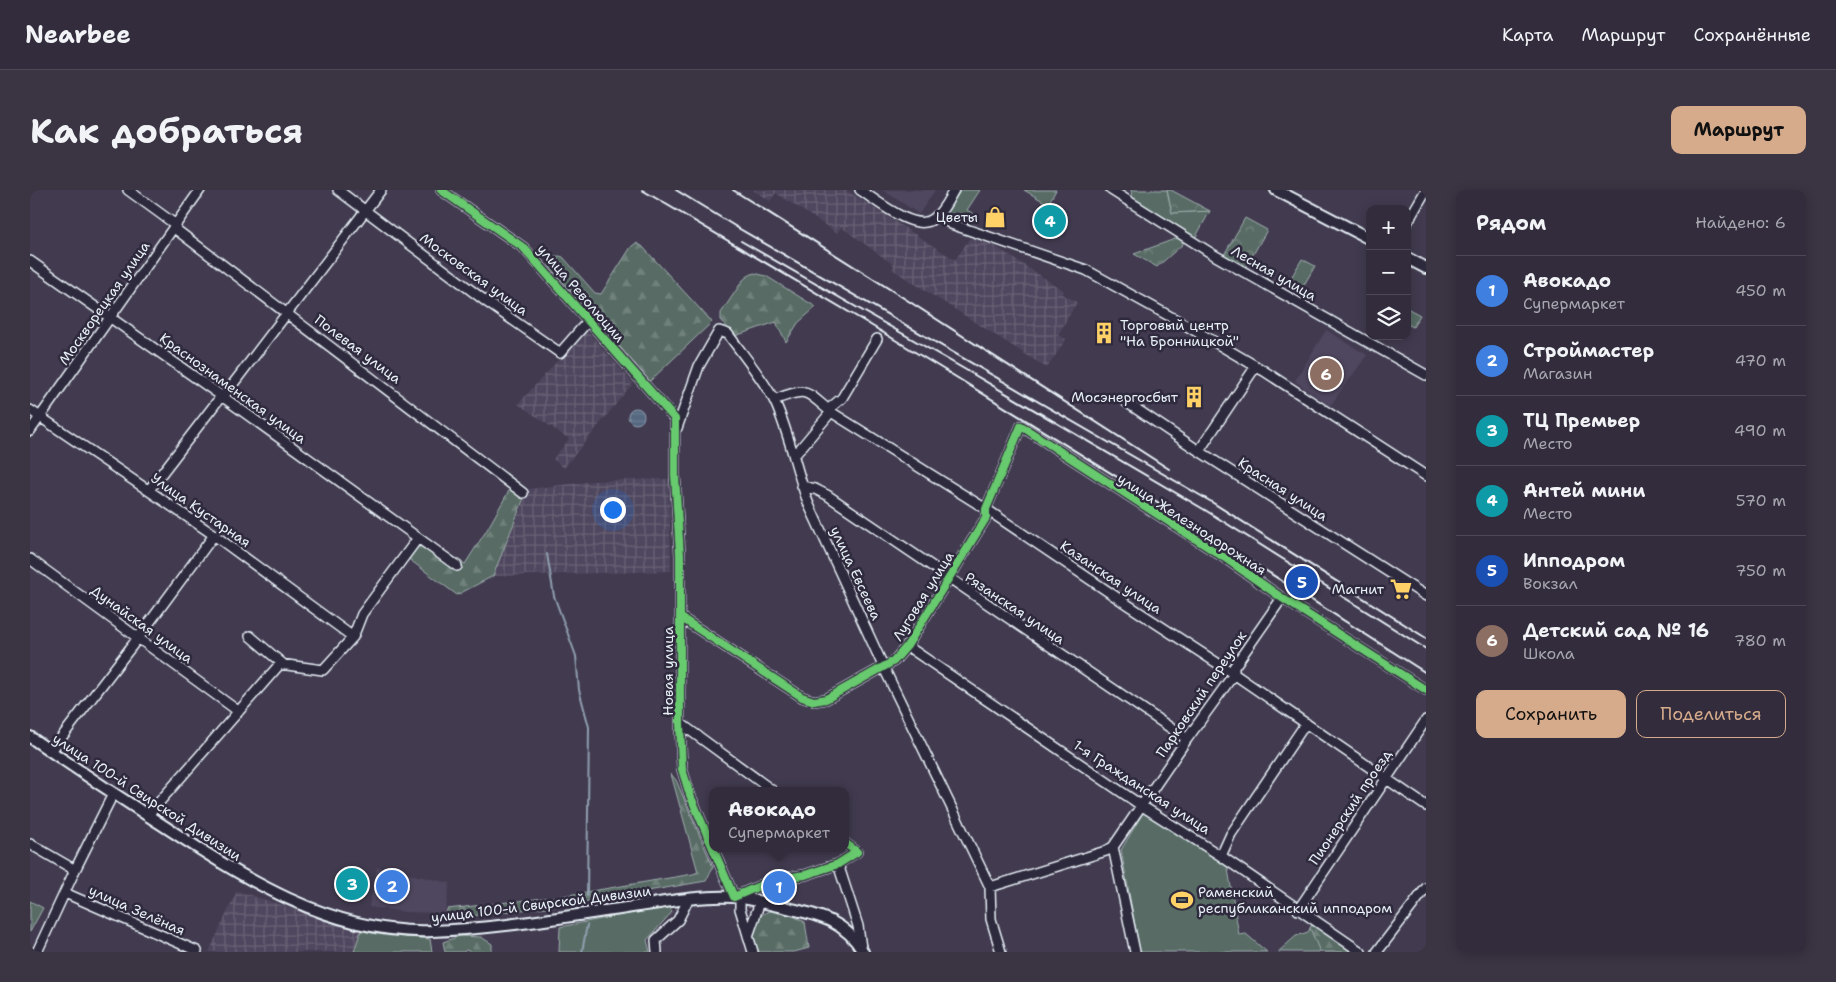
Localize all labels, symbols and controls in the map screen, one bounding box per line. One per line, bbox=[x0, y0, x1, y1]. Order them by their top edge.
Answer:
text: Nearbee bbox=[25, 19, 131, 51]
text: Карта bbox=[1502, 23, 1553, 47]
text: Маршрут bbox=[1581, 23, 1665, 47]
text: Сохранённые bbox=[1693, 23, 1811, 47]
button: Маршрут bbox=[1671, 106, 1806, 154]
text: Как добраться bbox=[30, 107, 303, 154]
pin: 4 bbox=[1034, 202, 1066, 240]
shop icon: Цветы bbox=[982, 204, 1008, 230]
map controls bbox=[1366, 205, 1411, 340]
button: + bbox=[1366, 205, 1411, 250]
place label: Цветы bbox=[936, 208, 978, 226]
text: Рядом bbox=[1476, 209, 1546, 237]
text: Найдено: 6 bbox=[1695, 212, 1786, 233]
street label: Московская улица bbox=[416, 229, 532, 319]
street label: Москворецкая улица bbox=[54, 237, 154, 368]
street label: улица Революции bbox=[533, 240, 629, 346]
street label: Лесная улица bbox=[1228, 241, 1320, 305]
button: − bbox=[1366, 250, 1411, 295]
text: Авокадо bbox=[1523, 268, 1611, 293]
text: 1 bbox=[1488, 280, 1496, 301]
text: 450 m bbox=[1735, 280, 1786, 301]
text: Супермаркет bbox=[1523, 293, 1625, 314]
button: layers bbox=[1366, 295, 1411, 340]
street label: Полевая улица bbox=[311, 311, 405, 388]
place label: Торговый центр "На Бронницкой" bbox=[1120, 316, 1239, 350]
building icon: Торговый центр "На Бронницкой" bbox=[1091, 320, 1117, 346]
street label: Краснознаменская улица bbox=[156, 329, 310, 447]
text: Строймастер bbox=[1523, 338, 1654, 363]
text: 2 bbox=[1486, 350, 1498, 371]
text: 470 m bbox=[1735, 350, 1786, 371]
pin: 6 bbox=[1310, 355, 1342, 393]
text: Магазин bbox=[1523, 363, 1592, 384]
building icon: Мосэнергосбыт bbox=[1181, 384, 1207, 410]
place label: Мосэнергосбыт bbox=[1071, 388, 1179, 406]
text: ТЦ Премьер bbox=[1523, 408, 1640, 433]
text: 3 bbox=[1486, 420, 1498, 441]
text: 490 m bbox=[1734, 420, 1786, 441]
text: Место bbox=[1523, 433, 1573, 454]
street label: Красная улица bbox=[1235, 453, 1332, 525]
street label: Улица Кустарная bbox=[148, 469, 254, 551]
street label: улица Железнодорожная bbox=[1114, 469, 1270, 579]
text: Антей мини bbox=[1523, 478, 1645, 503]
text: 4 bbox=[1486, 490, 1498, 511]
text: 570 m bbox=[1736, 490, 1786, 511]
your location bbox=[600, 497, 626, 523]
text: Место bbox=[1523, 503, 1573, 524]
street label: улица Евсеева bbox=[826, 523, 886, 623]
street label: Казанская улица bbox=[1057, 536, 1165, 618]
street label: Луговая улица bbox=[888, 548, 958, 644]
text: Ипподром bbox=[1523, 548, 1625, 573]
text: 5 bbox=[1487, 560, 1497, 581]
text: 750 m bbox=[1735, 560, 1786, 581]
pin: 5 bbox=[1286, 563, 1318, 601]
street label: Рязанская улица bbox=[962, 568, 1069, 648]
text: Вокзал bbox=[1523, 573, 1578, 594]
supermarket icon: Магнит bbox=[1388, 576, 1414, 602]
place label: Магнит bbox=[1332, 580, 1385, 598]
street label: Дунайская улица bbox=[87, 581, 197, 667]
text: Детский сад № 16 bbox=[1523, 618, 1709, 643]
street label: Новая улица bbox=[659, 626, 677, 716]
street label: Парковский переулок bbox=[1152, 627, 1250, 761]
text: 6 bbox=[1486, 630, 1498, 651]
text: 780 m bbox=[1734, 630, 1786, 651]
text: Школа bbox=[1523, 643, 1575, 664]
button: Сохранить bbox=[1476, 690, 1626, 738]
button: Поделиться bbox=[1636, 690, 1786, 738]
street label: улица 100-й Свирской Дивизии bbox=[49, 729, 245, 865]
street label: 1-я Гражданская улица bbox=[1070, 736, 1214, 838]
street label: Пионерский проезд bbox=[1305, 746, 1395, 868]
popup bbox=[709, 787, 849, 852]
text: Авокадо bbox=[728, 797, 816, 822]
text: Супермаркет bbox=[728, 822, 830, 843]
pin: 3 bbox=[336, 865, 368, 903]
pin: 2 bbox=[376, 867, 408, 905]
pin: 1 bbox=[763, 868, 795, 906]
street label: улица Зелёная bbox=[86, 881, 188, 939]
street label: улица 100-й Свирской Дивизии bbox=[430, 882, 652, 926]
place label: Раменский республиканский ипподром bbox=[1198, 883, 1392, 917]
sports icon: Раменский республиканский ипподром bbox=[1169, 887, 1195, 913]

